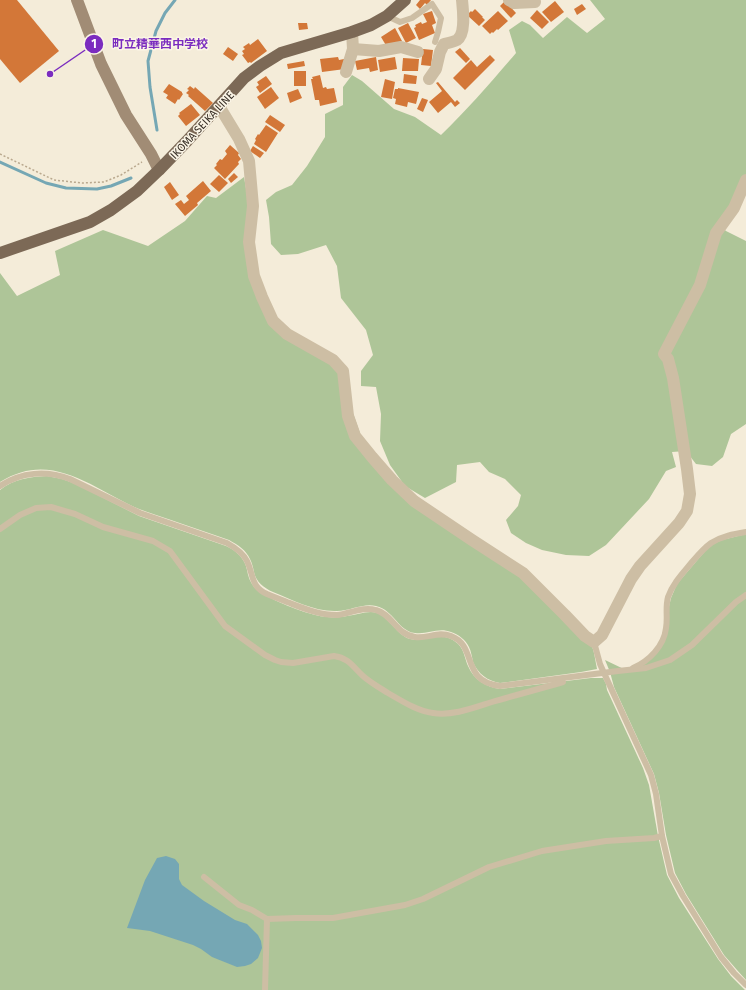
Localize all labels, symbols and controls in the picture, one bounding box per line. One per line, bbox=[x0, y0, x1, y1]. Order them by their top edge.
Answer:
callout: 町立精華西中学校 bbox=[84, 32, 216, 56]
text: 1 bbox=[91, 37, 97, 51]
text: 町立精華西中学校 bbox=[112, 37, 208, 51]
street label: IKOMA SEIKA LINE bbox=[168, 89, 237, 162]

